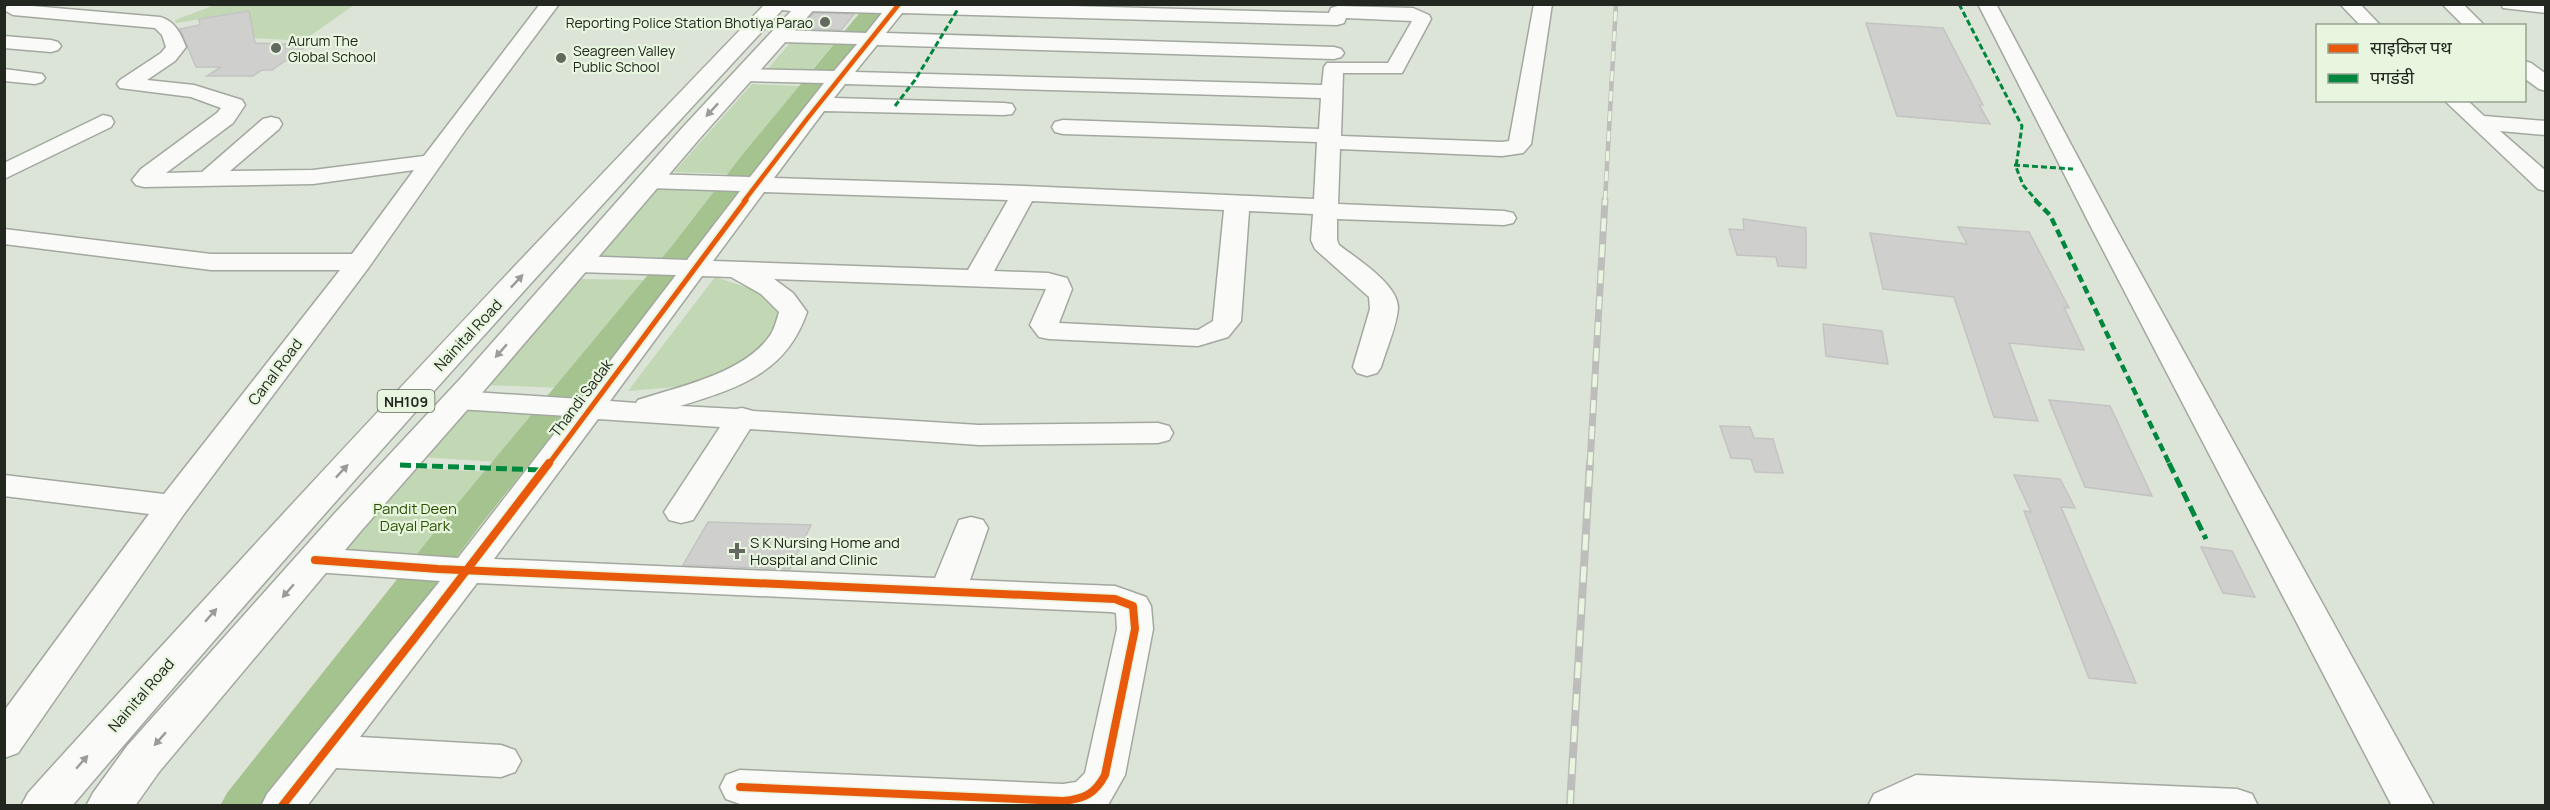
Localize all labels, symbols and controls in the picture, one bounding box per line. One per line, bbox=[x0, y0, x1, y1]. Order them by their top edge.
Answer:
place label: Reporting Police Station Bhotiya Parao bbox=[566, 13, 813, 32]
marker: Reporting Police Station Bhotiya Parao bbox=[818, 15, 832, 29]
legend bbox=[2316, 24, 2526, 102]
place label: Aurum The Global School bbox=[288, 31, 376, 66]
text: साइकिल पथ bbox=[2370, 35, 2452, 59]
marker: Aurum The Global School bbox=[269, 41, 283, 55]
place label: Seagreen Valley Public School bbox=[573, 41, 676, 76]
marker: Seagreen Valley Public School bbox=[554, 51, 568, 65]
text: पगडंडी bbox=[2370, 65, 2415, 89]
one-way arrow bbox=[705, 102, 719, 117]
one-way arrow bbox=[510, 274, 524, 289]
street label: Nainital Road bbox=[429, 295, 507, 375]
street label: Canal Road bbox=[243, 334, 307, 410]
one-way arrow bbox=[495, 343, 508, 358]
street label: Thandi Sadak bbox=[545, 354, 618, 441]
road number: NH109 bbox=[378, 390, 434, 412]
one-way arrow bbox=[335, 464, 348, 479]
park label: Pandit Deen Dayal Park bbox=[373, 498, 457, 536]
place label: S K Nursing Home and Hospital and Clinic bbox=[750, 532, 900, 570]
marker: S K Nursing Home and Hospital and Clinic bbox=[728, 542, 746, 560]
one-way arrow bbox=[282, 583, 295, 598]
one-way arrow bbox=[204, 608, 217, 623]
street label: Nainital Road bbox=[103, 654, 179, 736]
one-way arrow bbox=[154, 731, 167, 746]
one-way arrow bbox=[75, 754, 89, 769]

